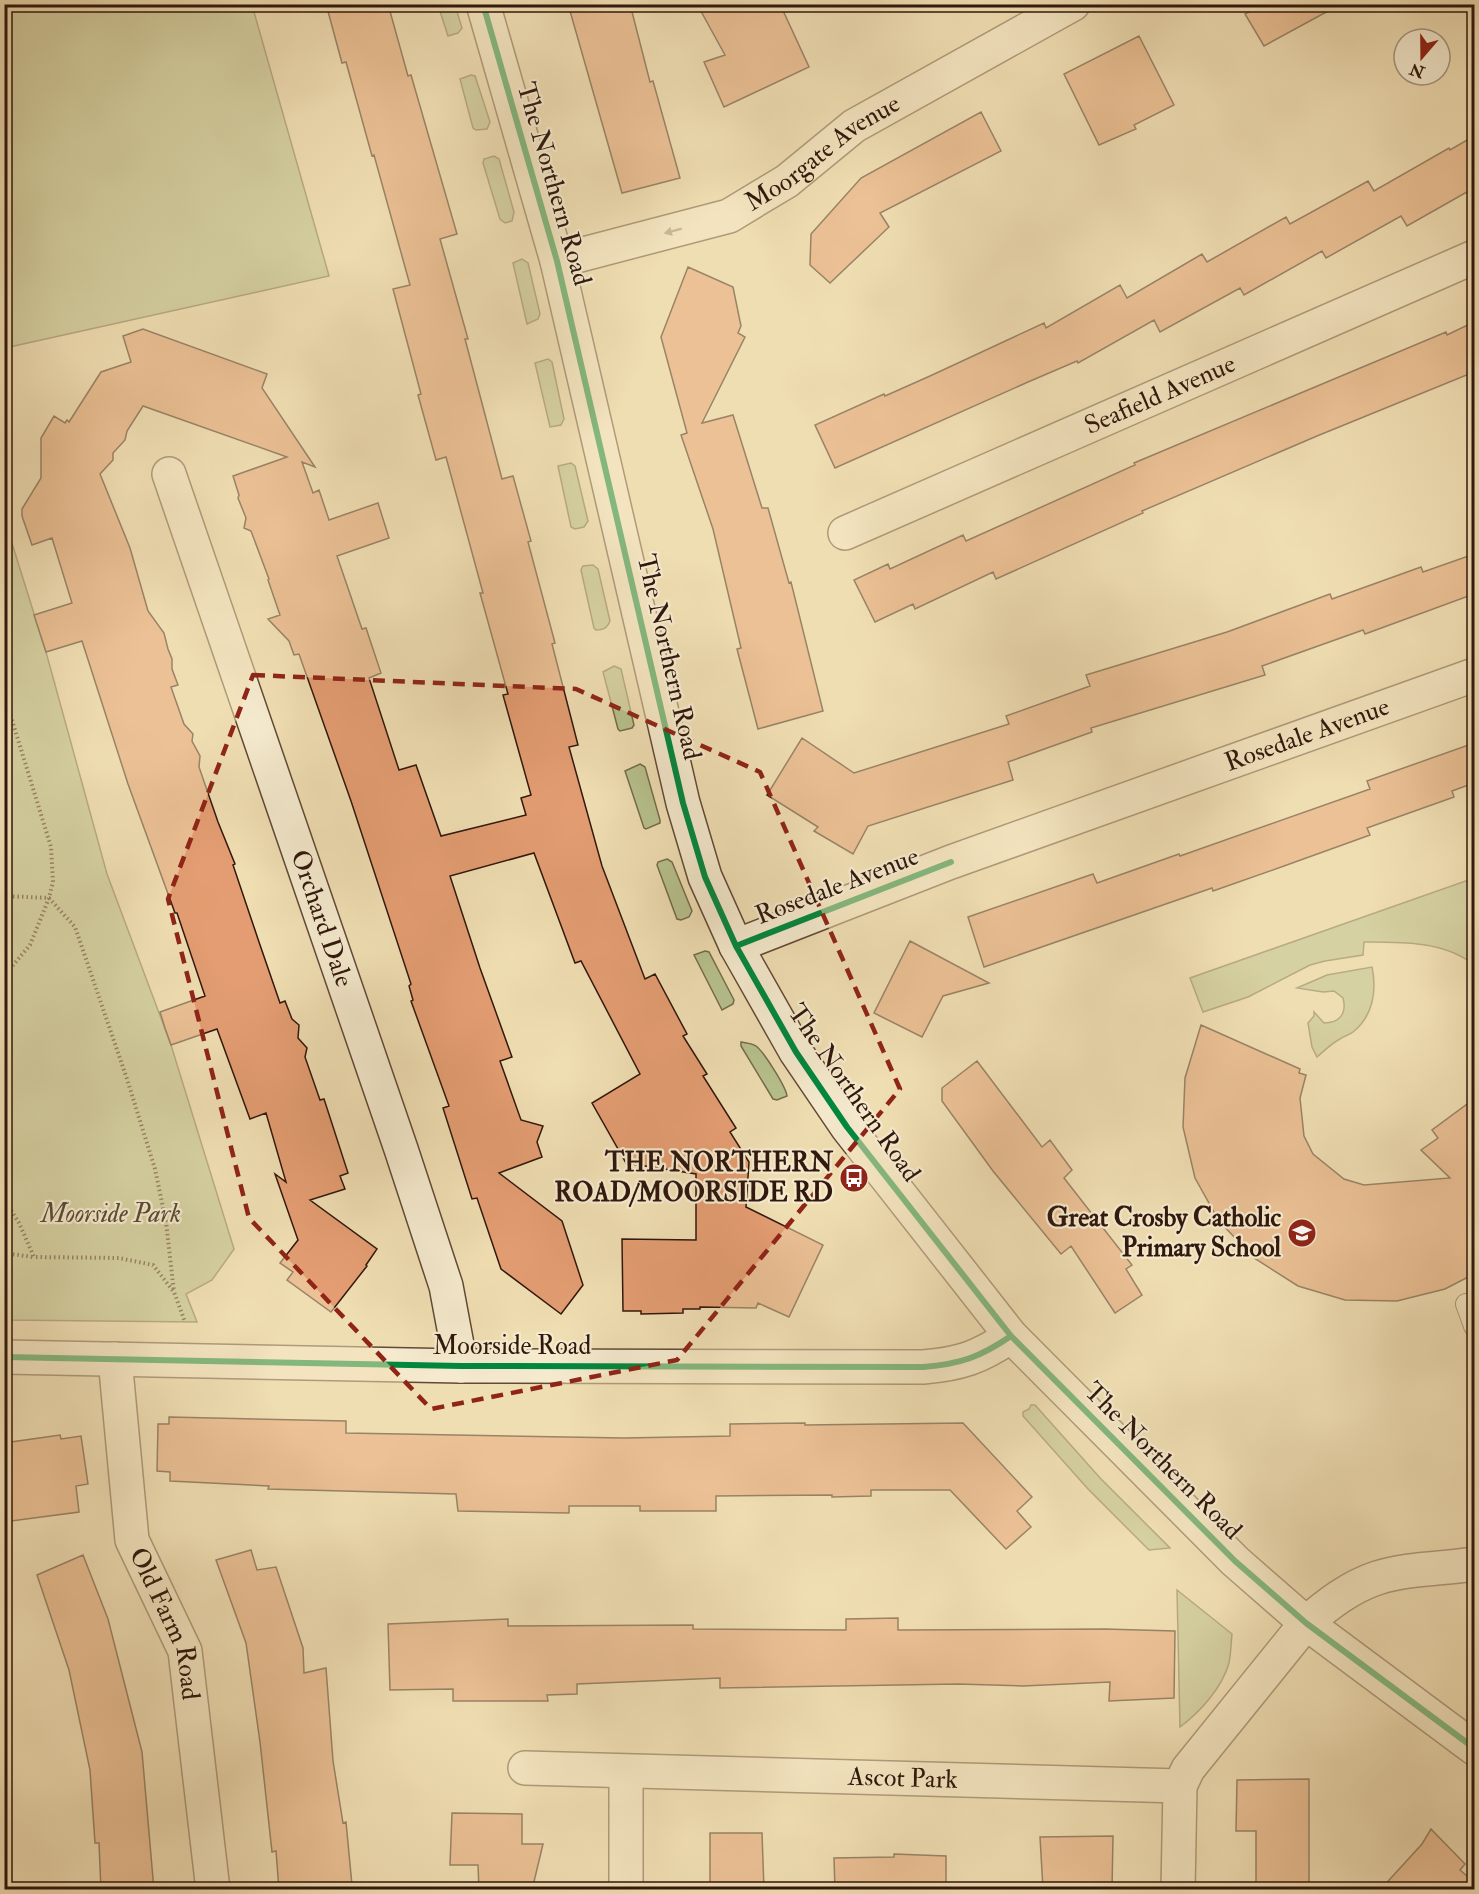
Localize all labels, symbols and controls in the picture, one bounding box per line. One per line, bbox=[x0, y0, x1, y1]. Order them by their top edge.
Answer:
north arrow bbox=[1392, 27, 1452, 87]
text: N bbox=[1406, 58, 1428, 82]
street label: The Northern Road bbox=[510, 79, 598, 290]
street label: Moorgate Avenue bbox=[739, 88, 906, 218]
one-way arrow bbox=[663, 227, 681, 236]
street label: Seafield Avenue bbox=[1080, 348, 1240, 442]
street label: The Northern Road bbox=[630, 551, 708, 763]
street label: Rosedale Avenue bbox=[1221, 691, 1394, 779]
street label: Rosedale Avenue bbox=[751, 840, 923, 932]
street label: Orchard Dale bbox=[283, 846, 360, 991]
street label: The Northern Road bbox=[781, 998, 927, 1188]
place label: THE NORTHERN ROAD/MOORSIDE RD bbox=[554, 1147, 834, 1209]
bus stop icon: THE NORTHERN ROAD/MOORSIDE RD bbox=[838, 1162, 870, 1194]
park label: Moorside Park bbox=[39, 1198, 181, 1230]
place label: Great Crosby Catholic Primary School bbox=[1047, 1202, 1282, 1265]
school or university icon: Great Crosby Catholic Primary School bbox=[1286, 1217, 1318, 1249]
street label: Moorside Road bbox=[433, 1330, 591, 1362]
street label: The Northern Road bbox=[1077, 1375, 1249, 1547]
street label: Old Farm Road bbox=[122, 1542, 207, 1702]
street label: Ascot Park bbox=[847, 1761, 959, 1796]

